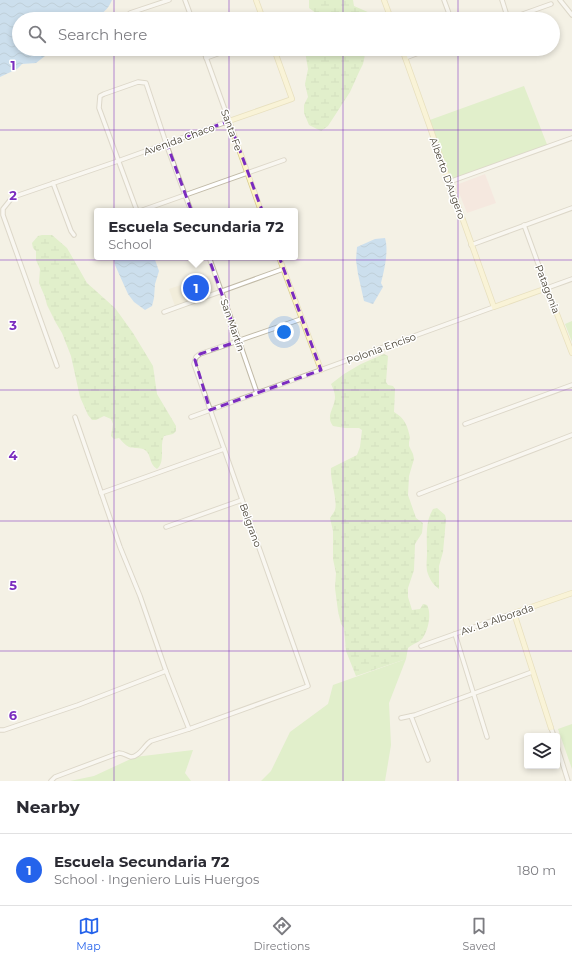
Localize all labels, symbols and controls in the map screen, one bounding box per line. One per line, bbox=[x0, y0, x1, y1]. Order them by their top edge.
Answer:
search box bbox=[12, 12, 560, 56]
icon: search bbox=[26, 23, 48, 45]
text: Search here bbox=[58, 25, 147, 44]
text: 1 bbox=[10, 57, 16, 73]
street label: Santa Fe bbox=[218, 108, 245, 153]
street label: Avenida Chaco bbox=[142, 121, 216, 158]
street label: Alberto D'Augero bbox=[427, 135, 468, 221]
text: 2 bbox=[9, 187, 17, 203]
popup bbox=[94, 208, 298, 260]
text: Escuela Secundaria 72 bbox=[108, 217, 284, 236]
text: School bbox=[108, 236, 152, 252]
street label: Patagonia bbox=[532, 263, 563, 315]
pin: 1 bbox=[183, 273, 209, 303]
street label: San Martín bbox=[217, 297, 248, 353]
text: 3 bbox=[8, 317, 17, 333]
your location bbox=[274, 322, 294, 342]
street label: Polonia Enciso bbox=[345, 330, 418, 367]
text: 4 bbox=[9, 447, 18, 463]
street label: Belgrano bbox=[237, 501, 264, 549]
text: 5 bbox=[9, 577, 17, 593]
street label: Av. La Alborada bbox=[459, 601, 535, 638]
text: 6 bbox=[9, 707, 18, 723]
map controls bbox=[524, 733, 560, 769]
button: layers bbox=[524, 733, 560, 769]
text: Nearby bbox=[16, 797, 80, 817]
text: Escuela Secundaria 72 bbox=[54, 852, 229, 871]
text: 1 bbox=[26, 862, 32, 878]
text: 180 m bbox=[517, 862, 556, 878]
text: School · Ingeniero Luis Huergos bbox=[54, 871, 259, 887]
tab: Map bbox=[76, 915, 101, 953]
tab: Directions bbox=[254, 915, 310, 953]
tab: Saved bbox=[463, 915, 496, 953]

